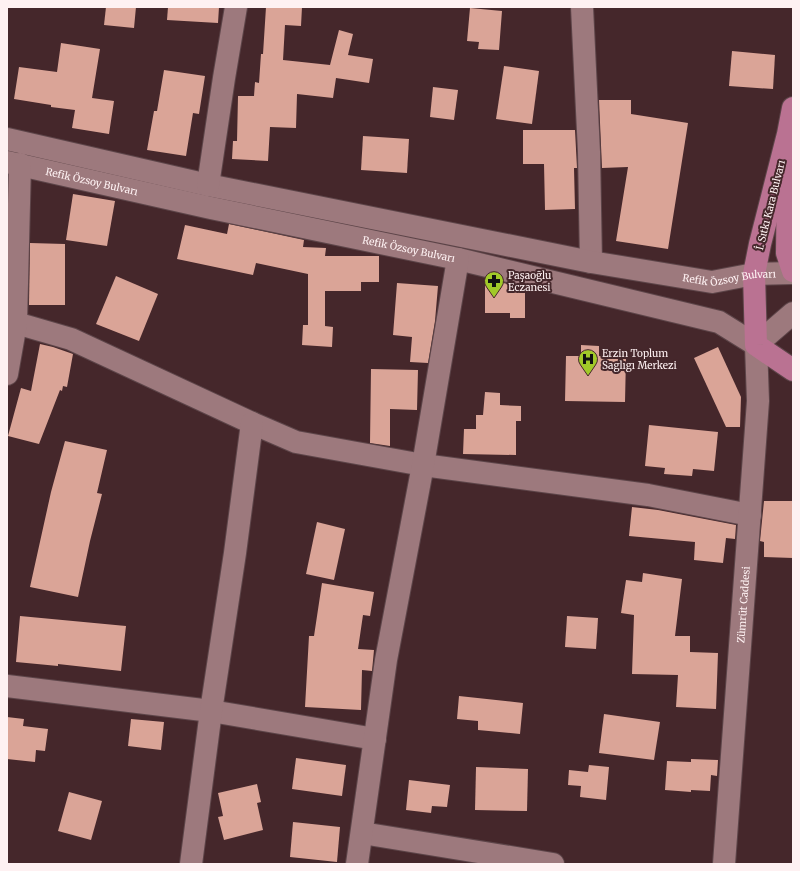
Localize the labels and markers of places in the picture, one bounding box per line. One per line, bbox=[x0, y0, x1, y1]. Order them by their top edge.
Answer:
place label: Paşaoğlu Eczanesi bbox=[508, 269, 551, 294]
pharmacy icon: Paşaoğlu Eczanesi bbox=[483, 270, 505, 298]
place label: Erzin Toplum Saglıgı Merkezi bbox=[602, 347, 677, 372]
hospital icon: Erzin Toplum Saglıgı Merkezi bbox=[577, 348, 599, 376]

